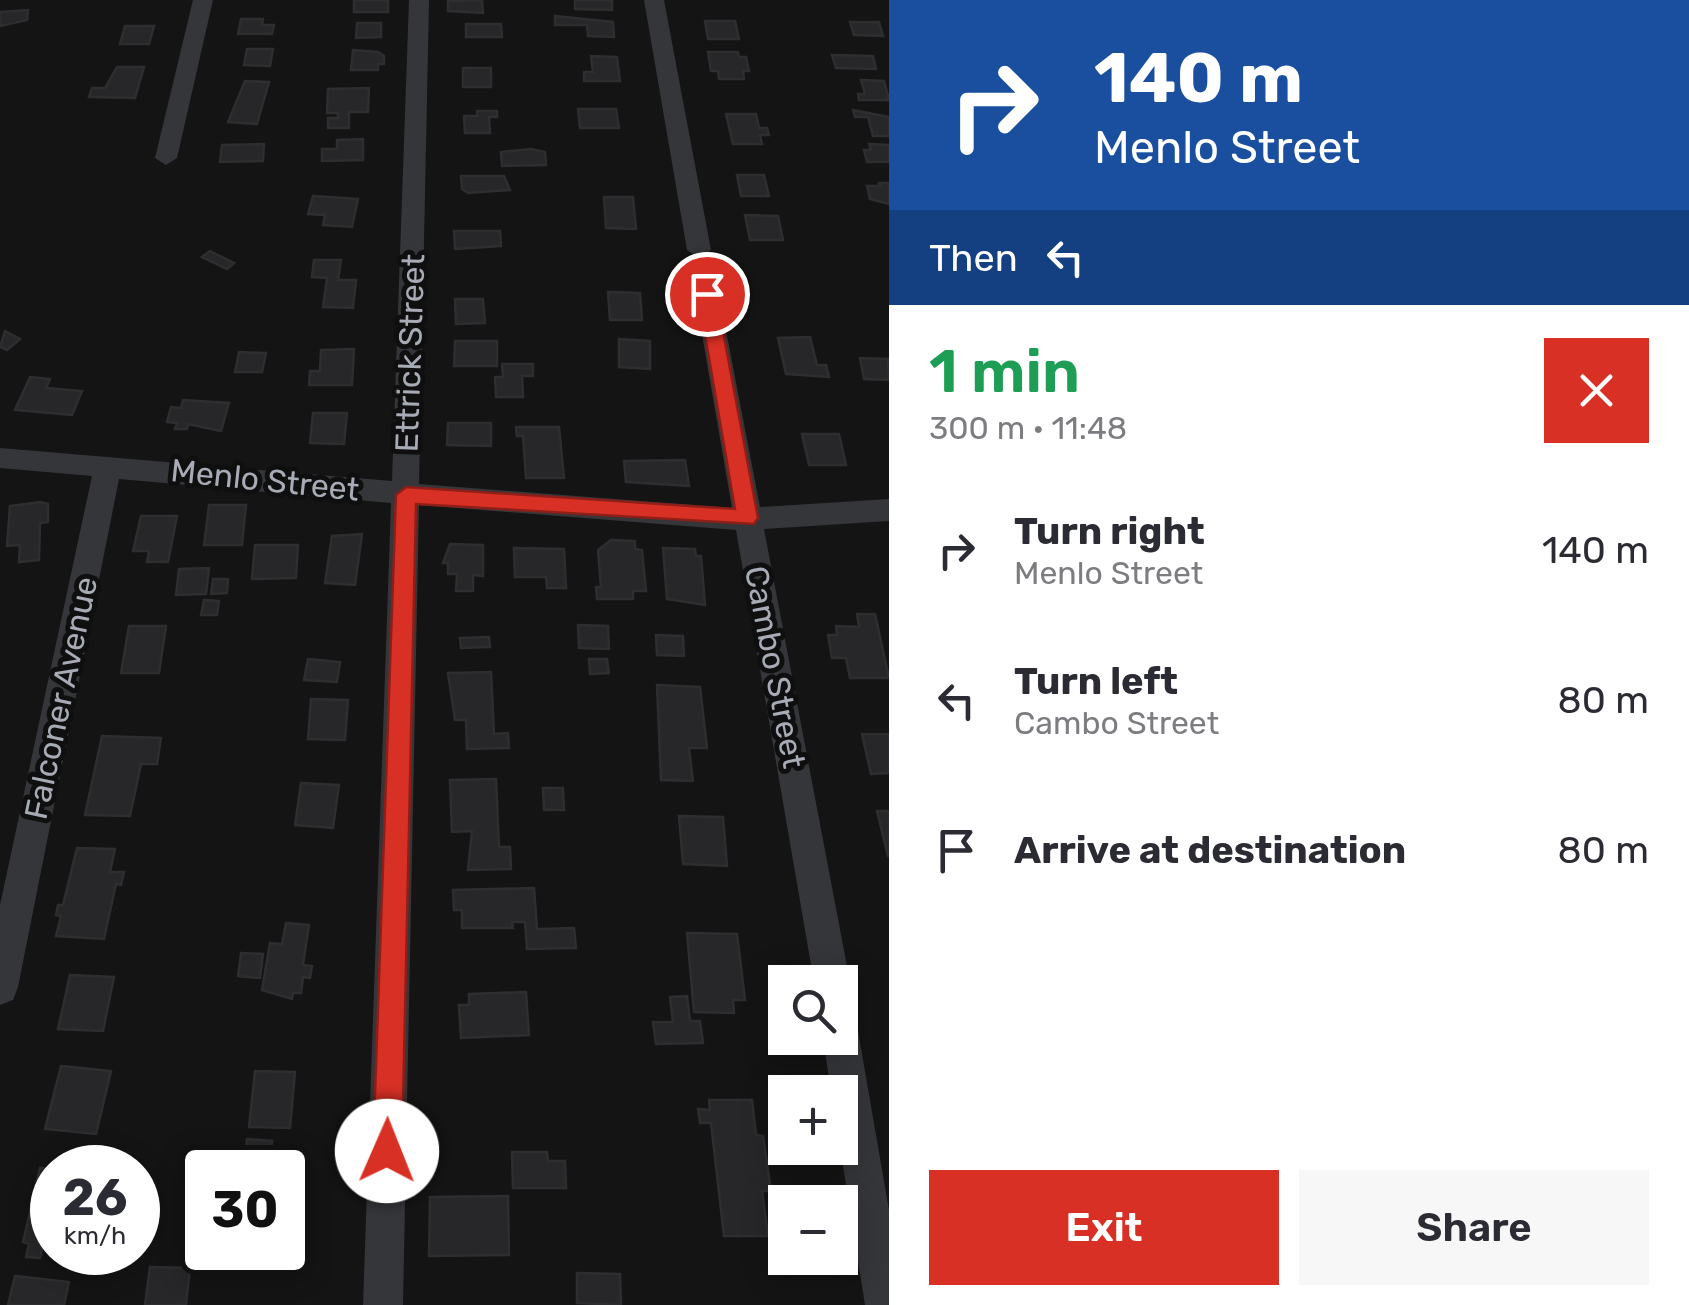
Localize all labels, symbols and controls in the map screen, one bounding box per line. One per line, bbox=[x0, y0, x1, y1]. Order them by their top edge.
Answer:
text: 140 m bbox=[1094, 37, 1303, 120]
icon: right bbox=[929, 40, 1059, 170]
text: Menlo Street bbox=[1094, 121, 1360, 174]
icon: left bbox=[1038, 230, 1093, 285]
text: Then bbox=[929, 235, 1018, 281]
pin bbox=[665, 252, 750, 337]
street label: Ettrick Street bbox=[388, 253, 432, 453]
icon: arrive bbox=[680, 267, 735, 322]
text: 1 min bbox=[929, 336, 1080, 407]
button: close bbox=[1544, 338, 1649, 443]
text: 300 m · 11:48 bbox=[929, 409, 1127, 447]
street label: Menlo Street bbox=[169, 451, 361, 509]
text: Turn right bbox=[1014, 508, 1205, 554]
icon: right bbox=[929, 523, 984, 578]
text: 140 m bbox=[1542, 527, 1649, 573]
text: Menlo Street bbox=[1014, 554, 1203, 592]
street label: Cambo Street bbox=[737, 563, 813, 771]
street label: Falconer Avenue bbox=[17, 573, 105, 823]
text: Turn left bbox=[1014, 658, 1178, 704]
icon: left bbox=[929, 673, 984, 728]
text: 80 m bbox=[1558, 677, 1649, 723]
text: Cambo Street bbox=[1014, 704, 1219, 742]
icon: arrive bbox=[929, 823, 984, 878]
text: Arrive at destination bbox=[1014, 827, 1406, 873]
text: 80 m bbox=[1558, 827, 1649, 873]
map controls bbox=[768, 965, 858, 1275]
button: search bbox=[768, 965, 858, 1055]
button: + bbox=[768, 1075, 858, 1165]
position arrow bbox=[335, 1099, 439, 1203]
speed limit sign: 30 bbox=[180, 1145, 310, 1275]
text: 26 bbox=[62, 1168, 128, 1228]
button: Exit bbox=[929, 1170, 1279, 1285]
button: Share bbox=[1299, 1170, 1649, 1285]
button: − bbox=[768, 1185, 858, 1275]
text: km/h bbox=[64, 1221, 126, 1250]

